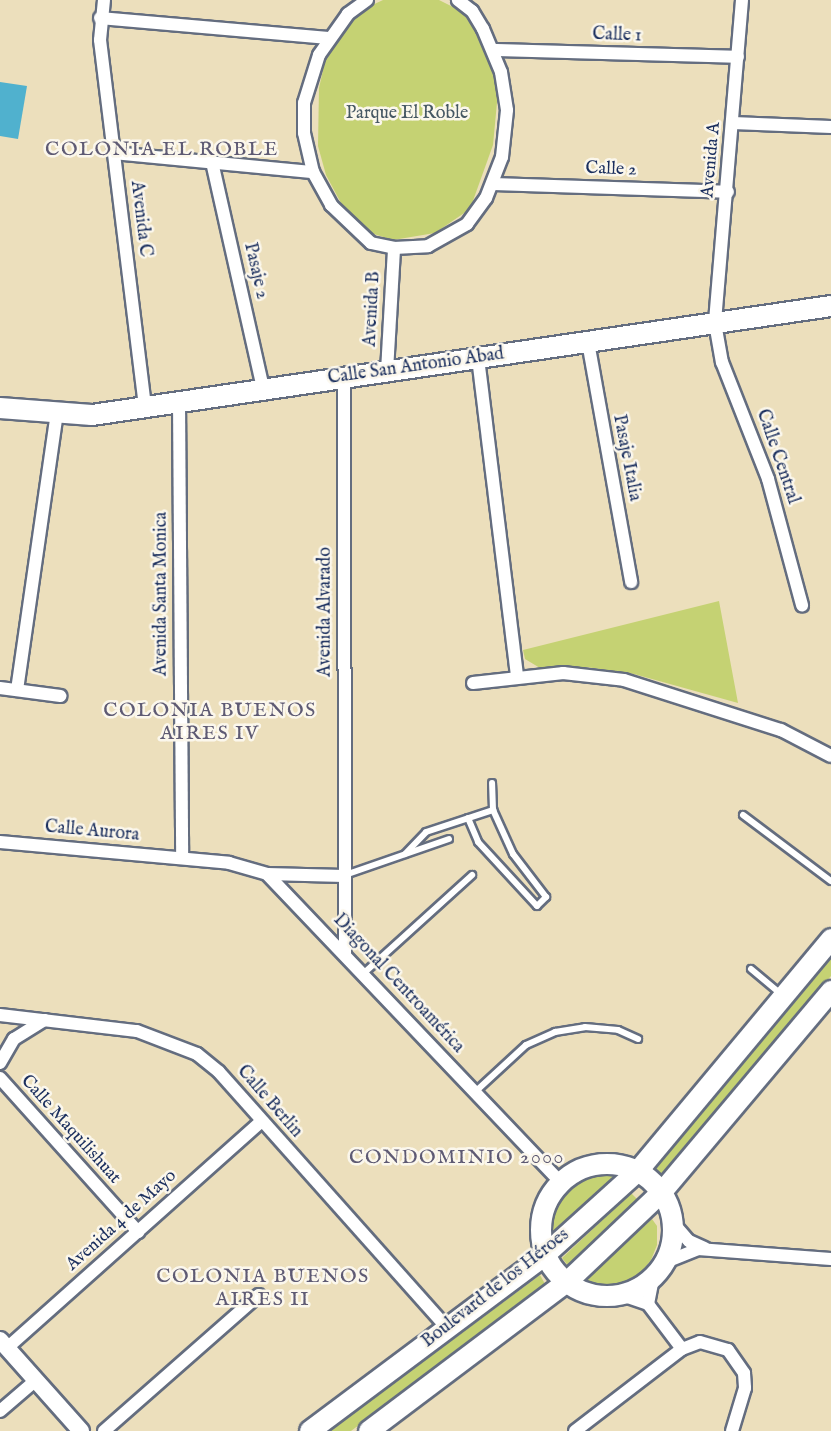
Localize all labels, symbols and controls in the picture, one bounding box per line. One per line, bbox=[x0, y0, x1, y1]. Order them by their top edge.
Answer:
street label: Calle 1 bbox=[592, 24, 642, 48]
park label: Parque El Roble bbox=[346, 103, 468, 125]
street label: Avenida A bbox=[698, 121, 726, 199]
district label: COLONIA EL ROBLE bbox=[45, 137, 279, 161]
street label: Calle 2 bbox=[585, 158, 637, 182]
street label: Avenida C bbox=[125, 180, 155, 258]
street label: Pasaje 2 bbox=[238, 241, 272, 301]
street label: Avenida B bbox=[360, 271, 386, 347]
street label: Calle San Antonio Abad bbox=[327, 344, 505, 390]
street label: Calle Central bbox=[751, 407, 803, 507]
street label: Pasaje Italia bbox=[607, 413, 645, 503]
street label: Avenida Santa Monica bbox=[151, 512, 173, 676]
street label: Avenida Alvarado bbox=[315, 547, 337, 677]
district label: COLONIA BUENOS AIRES IV bbox=[103, 699, 317, 746]
street label: Calle Aurora bbox=[44, 817, 140, 847]
street label: Diagonal Centroamérica bbox=[328, 910, 468, 1058]
street label: Calle Berlin bbox=[232, 1061, 306, 1143]
street label: Calle Maquilishuat bbox=[15, 1071, 125, 1189]
district label: CONDOMINIO 2000 bbox=[349, 1145, 565, 1169]
street label: Avenida 4 de Mayo bbox=[62, 1166, 182, 1276]
street label: Boulevard de los Héroes bbox=[418, 1225, 574, 1353]
district label: COLONIA BUENOS AIRES II bbox=[156, 1264, 370, 1311]

